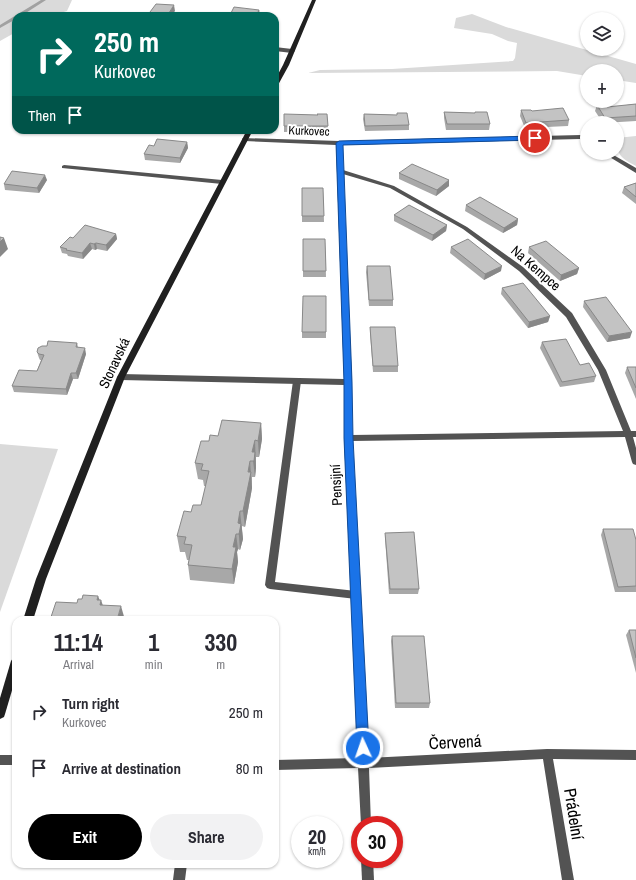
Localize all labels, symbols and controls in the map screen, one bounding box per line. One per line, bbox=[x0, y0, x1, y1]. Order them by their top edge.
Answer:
map controls bbox=[580, 12, 624, 160]
button: layers bbox=[580, 12, 624, 56]
text: 250 m bbox=[94, 23, 159, 61]
icon: right bbox=[28, 28, 80, 80]
text: Kurkovec bbox=[94, 59, 156, 84]
button: + bbox=[580, 64, 624, 108]
icon: arrive bbox=[64, 104, 86, 126]
text: Then bbox=[28, 105, 56, 126]
button: − bbox=[580, 116, 624, 160]
pin bbox=[518, 121, 552, 155]
street label: Kurkovec bbox=[288, 122, 330, 140]
icon: arrive bbox=[524, 127, 546, 149]
street label: Na Kempce bbox=[507, 242, 565, 294]
street label: Stonavská bbox=[95, 334, 134, 391]
street label: Pensijní bbox=[326, 463, 346, 506]
text: 11:14 bbox=[54, 626, 103, 658]
text: 1 bbox=[148, 626, 159, 658]
text: 330 bbox=[204, 626, 237, 658]
text: Arrival bbox=[63, 656, 94, 673]
text: min bbox=[145, 656, 163, 673]
text: m bbox=[216, 656, 225, 673]
text: Turn right bbox=[62, 693, 119, 714]
icon: right bbox=[28, 701, 50, 723]
text: 250 m bbox=[229, 702, 263, 723]
text: Kurkovec bbox=[62, 714, 106, 731]
position arrow bbox=[342, 727, 384, 769]
street label: Červená bbox=[428, 729, 482, 754]
icon: arrive bbox=[28, 757, 50, 779]
text: Arrive at destination bbox=[62, 758, 181, 779]
text: 80 m bbox=[236, 758, 263, 779]
street label: Prádelní bbox=[559, 786, 590, 841]
button: Exit bbox=[28, 814, 142, 860]
button: Share bbox=[150, 814, 263, 860]
speed limit sign: 30 bbox=[351, 816, 403, 868]
text: 20 bbox=[308, 823, 326, 850]
text: km/h bbox=[308, 845, 326, 858]

